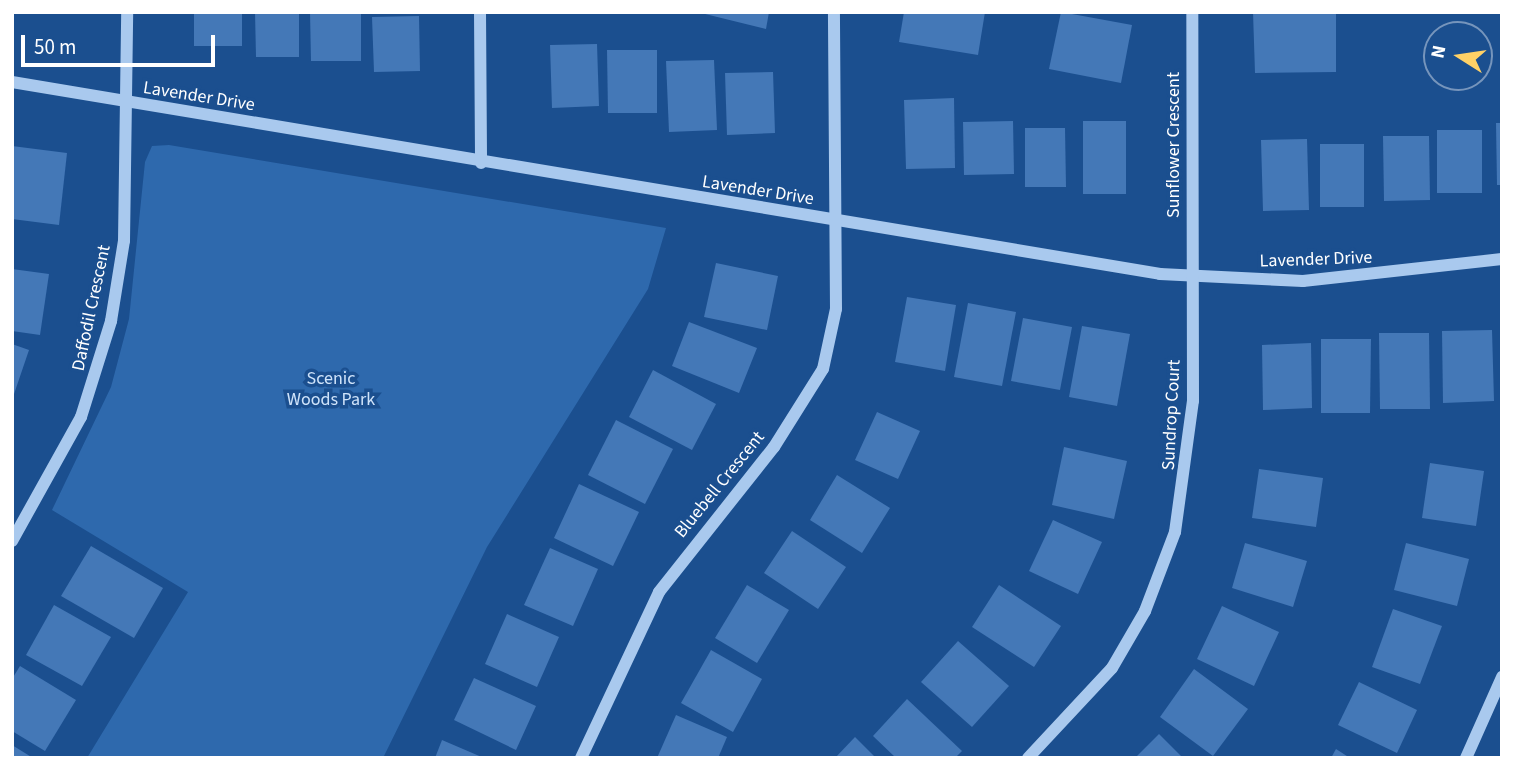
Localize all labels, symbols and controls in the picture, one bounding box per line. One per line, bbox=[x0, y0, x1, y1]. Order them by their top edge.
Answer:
scale bar bbox=[24, 21, 219, 65]
north arrow bbox=[1423, 21, 1493, 91]
text: 50 m bbox=[34, 32, 76, 62]
text: N bbox=[1424, 43, 1453, 61]
street label: Sunflower Crescent bbox=[1163, 72, 1185, 218]
street label: Lavender Drive bbox=[142, 78, 256, 116]
street label: Lavender Drive bbox=[701, 172, 815, 210]
street label: Daffodil Crescent bbox=[68, 243, 116, 373]
street label: Lavender Drive bbox=[1259, 247, 1373, 273]
street label: Sundrop Court bbox=[1158, 359, 1186, 471]
park label: Scenic Woods Park bbox=[287, 369, 375, 412]
street label: Bluebell Crescent bbox=[670, 427, 770, 543]

